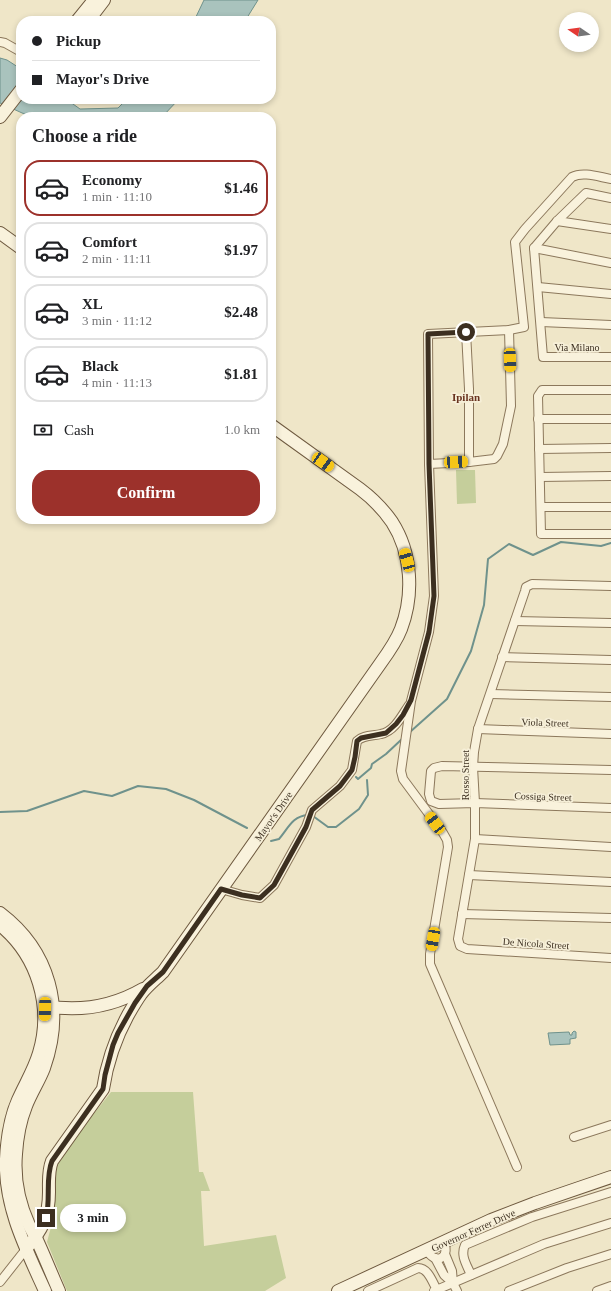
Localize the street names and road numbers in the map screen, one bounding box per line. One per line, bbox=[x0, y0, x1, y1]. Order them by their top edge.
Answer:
street label: Via Milano bbox=[554, 342, 600, 353]
street label: Viola Street bbox=[521, 716, 569, 729]
street label: Rosso Street bbox=[460, 750, 471, 800]
street label: Mayor's Drive bbox=[252, 789, 295, 843]
street label: Cossiga Street bbox=[514, 790, 572, 803]
street label: De Nicola Street bbox=[502, 936, 570, 951]
street label: Governor Ferrer Drive bbox=[430, 1207, 517, 1254]

